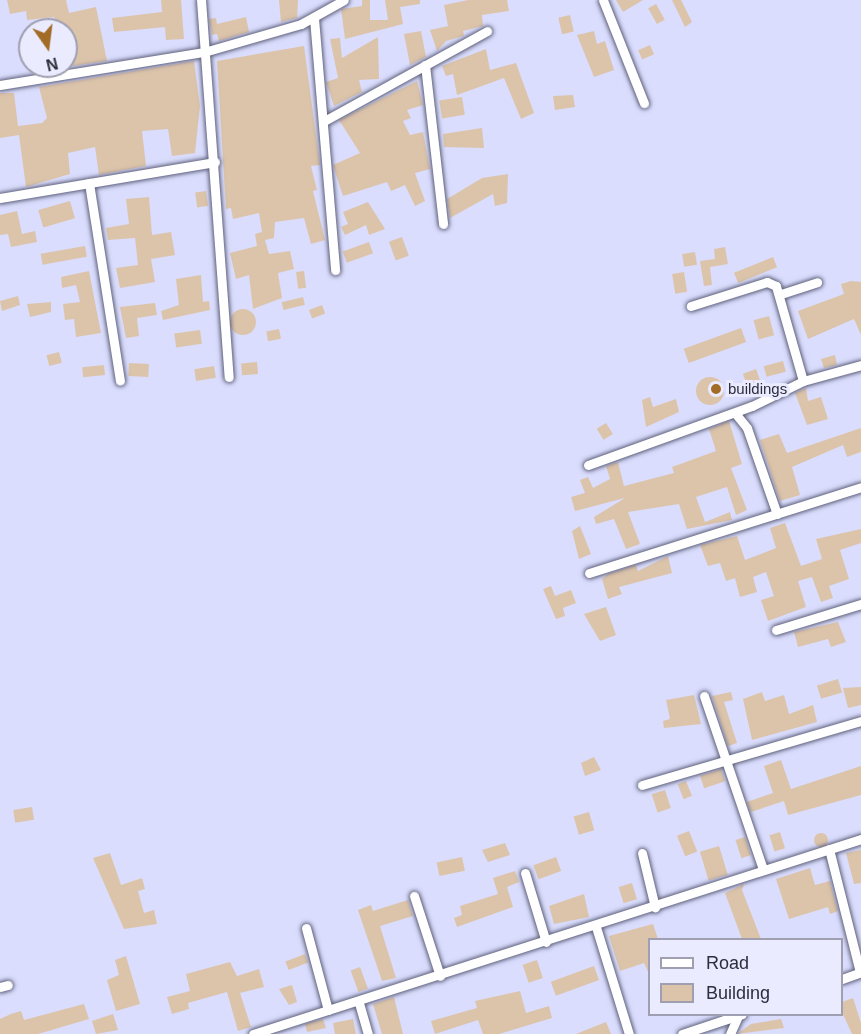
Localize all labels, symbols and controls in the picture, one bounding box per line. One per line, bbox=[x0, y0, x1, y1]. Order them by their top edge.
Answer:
north arrow bbox=[18, 18, 78, 78]
text: N bbox=[44, 54, 60, 74]
place label: buildings bbox=[728, 380, 787, 398]
marker: buildings bbox=[709, 382, 723, 396]
legend bbox=[648, 938, 843, 1016]
text: Road bbox=[706, 953, 749, 973]
text: Building bbox=[706, 983, 770, 1003]

